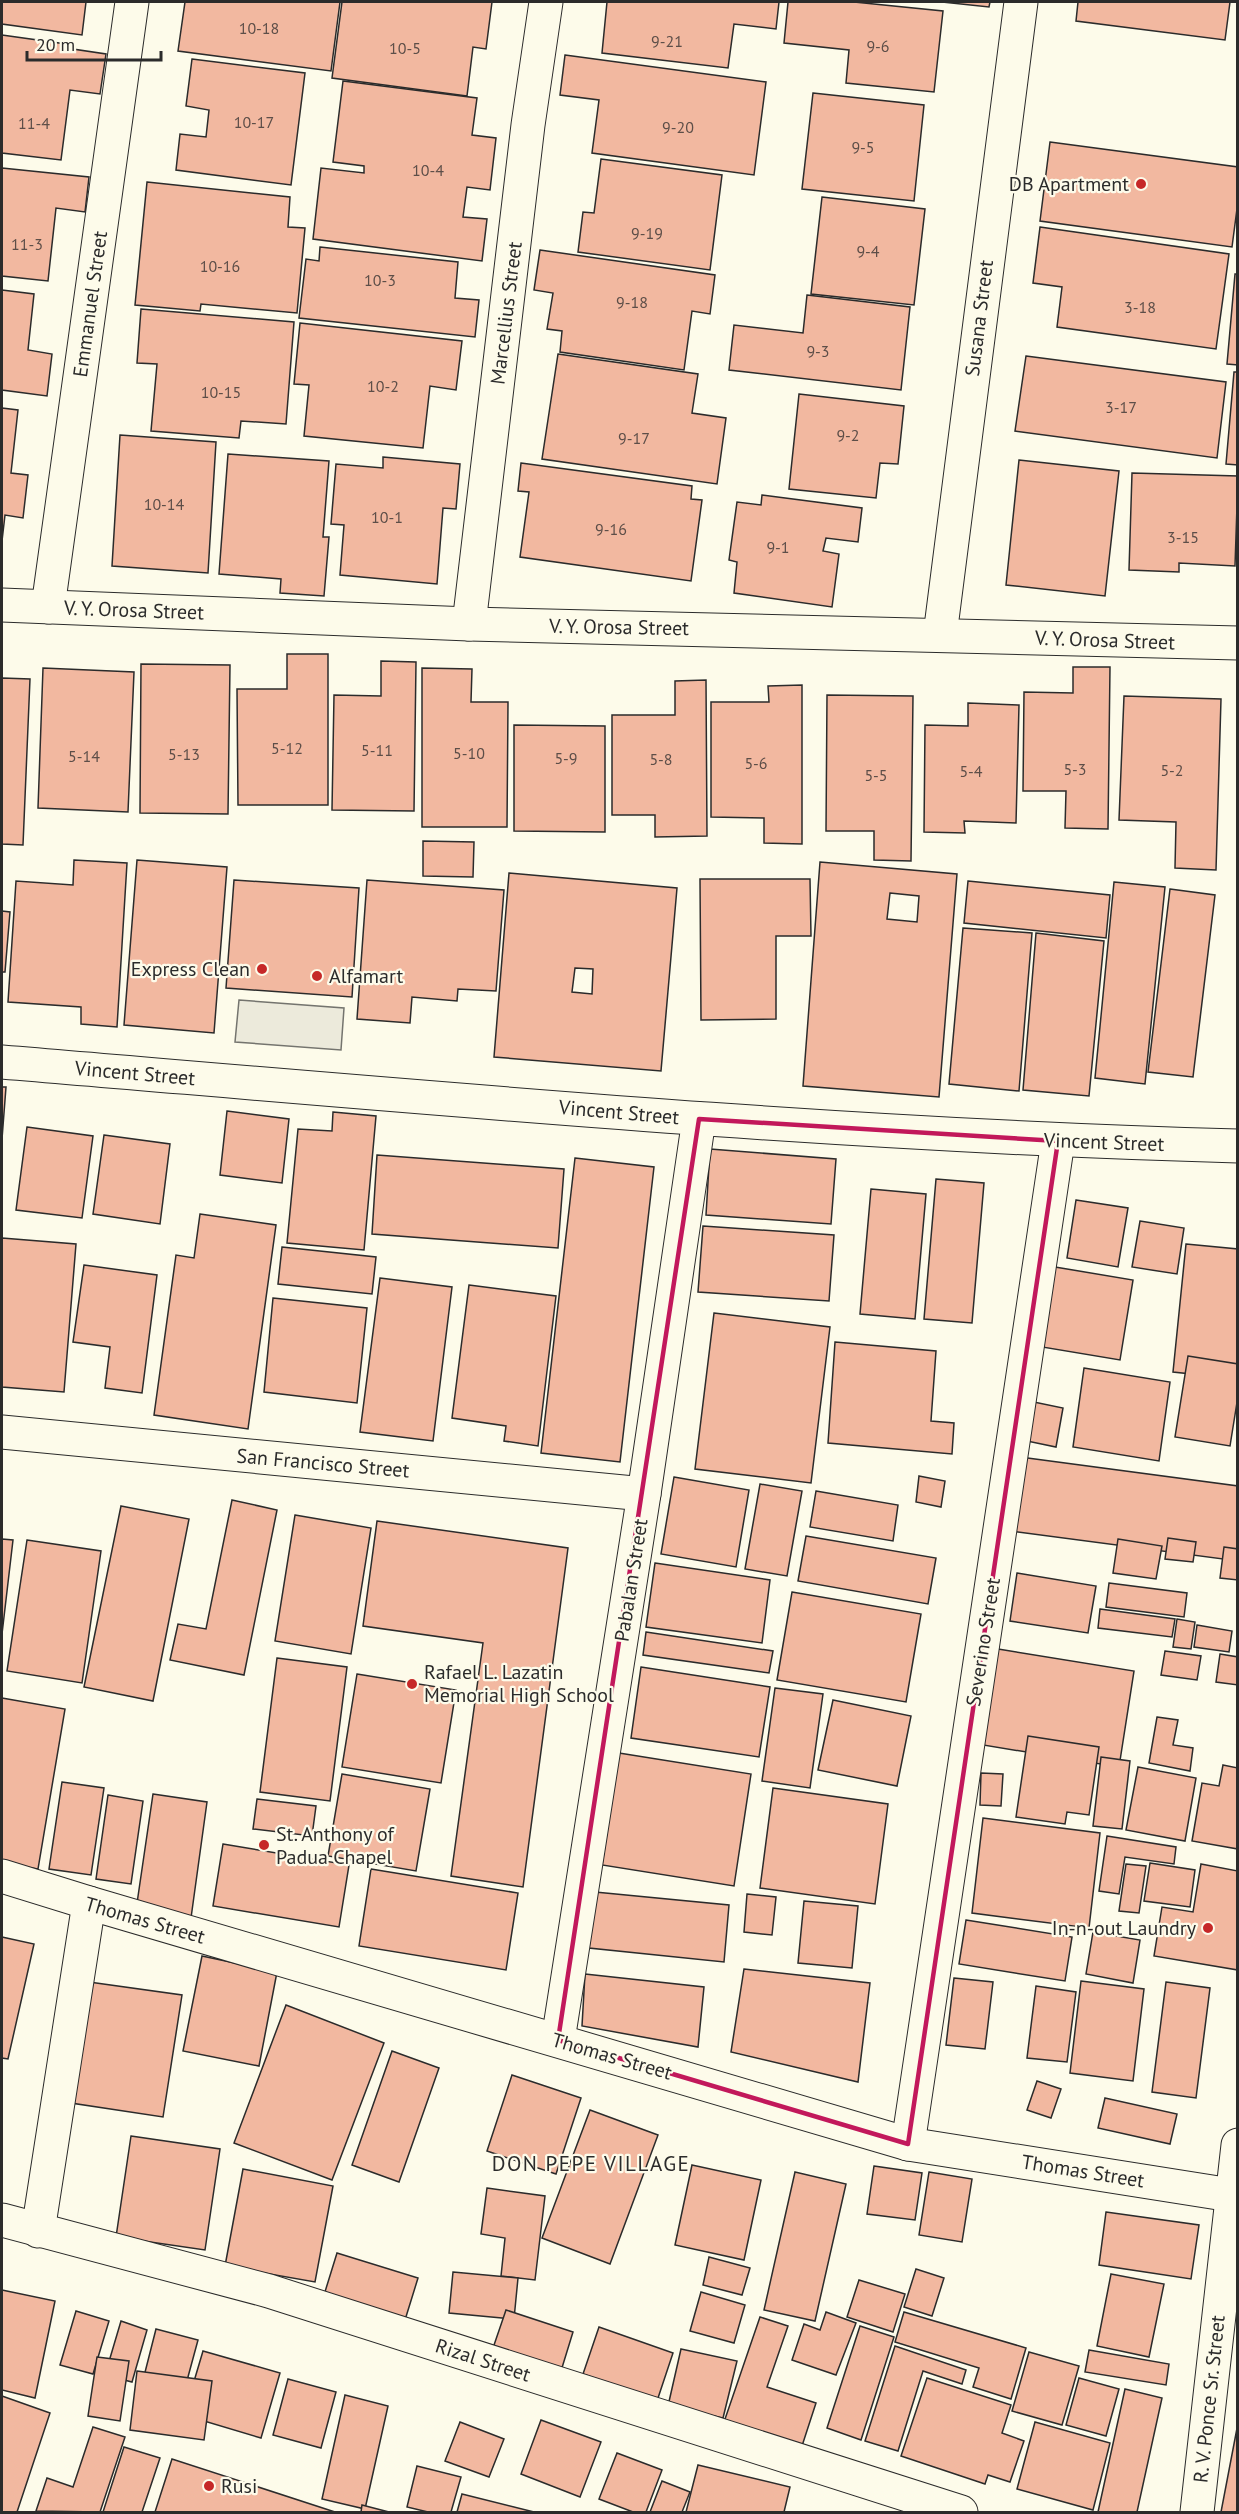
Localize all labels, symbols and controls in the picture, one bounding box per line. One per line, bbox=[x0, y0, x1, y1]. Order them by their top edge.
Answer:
house number: 10-18 bbox=[239, 18, 279, 38]
scale bar bbox=[27, 24, 160, 62]
house number: 9-21 bbox=[651, 31, 683, 51]
text: 20 m bbox=[36, 33, 75, 56]
house number: 9-6 bbox=[866, 36, 890, 56]
house number: 10-5 bbox=[389, 38, 421, 58]
house number: 10-17 bbox=[234, 112, 274, 132]
house number: 11-4 bbox=[18, 113, 50, 133]
house number: 9-20 bbox=[662, 117, 694, 137]
house number: 9-5 bbox=[851, 137, 875, 157]
house number: 10-4 bbox=[412, 160, 444, 180]
place label: DB Apartment bbox=[1009, 171, 1129, 197]
marker: DB Apartment bbox=[1134, 177, 1148, 191]
house number: 9-19 bbox=[631, 223, 663, 243]
street label: Emmanuel Street bbox=[67, 229, 113, 379]
house number: 11-3 bbox=[11, 234, 43, 254]
street label: Marcellius Street bbox=[484, 240, 528, 386]
house number: 9-4 bbox=[856, 241, 880, 261]
house number: 10-16 bbox=[200, 256, 240, 276]
street label: Susana Street bbox=[959, 258, 999, 378]
house number: 10-3 bbox=[364, 270, 396, 290]
house number: 9-18 bbox=[616, 292, 648, 312]
house number: 3-18 bbox=[1124, 297, 1156, 317]
house number: 9-3 bbox=[806, 341, 830, 361]
house number: 10-2 bbox=[367, 376, 399, 396]
house number: 10-15 bbox=[201, 382, 241, 402]
house number: 3-17 bbox=[1105, 397, 1137, 417]
house number: 9-2 bbox=[836, 425, 860, 445]
house number: 9-17 bbox=[618, 428, 650, 448]
house number: 10-14 bbox=[144, 494, 185, 514]
house number: 10-1 bbox=[371, 507, 403, 527]
house number: 9-16 bbox=[595, 519, 627, 539]
house number: 3-15 bbox=[1167, 527, 1199, 547]
house number: 9-1 bbox=[766, 537, 790, 557]
street label: V. Y. Orosa Street bbox=[63, 595, 205, 625]
street label: V. Y. Orosa Street bbox=[548, 613, 689, 641]
street label: V. Y. Orosa Street bbox=[1034, 625, 1176, 655]
house number: 5-12 bbox=[271, 738, 303, 758]
house number: 5-11 bbox=[361, 740, 393, 760]
house number: 5-10 bbox=[453, 743, 485, 763]
house number: 5-13 bbox=[168, 744, 200, 764]
house number: 5-14 bbox=[68, 746, 100, 766]
house number: 5-9 bbox=[554, 748, 578, 768]
house number: 5-8 bbox=[649, 749, 673, 769]
house number: 5-6 bbox=[744, 753, 768, 773]
house number: 5-3 bbox=[1063, 759, 1087, 779]
house number: 5-2 bbox=[1160, 760, 1184, 780]
house number: 5-4 bbox=[959, 761, 983, 781]
house number: 5-5 bbox=[864, 765, 888, 785]
place label: Express Clean bbox=[131, 956, 250, 982]
marker: Express Clean bbox=[255, 962, 269, 976]
place label: Alfamart bbox=[329, 963, 403, 989]
marker: Alfamart bbox=[310, 969, 324, 983]
street label: Vincent Street bbox=[73, 1055, 196, 1091]
street label: Vincent Street bbox=[557, 1094, 680, 1130]
street label: Vincent Street bbox=[1042, 1127, 1165, 1157]
street label: San Francisco Street bbox=[236, 1442, 411, 1484]
street label: Pabalan Street bbox=[608, 1516, 654, 1643]
street label: Severino Street bbox=[960, 1575, 1006, 1708]
place label: Rafael L. Lazatin Memorial High School bbox=[424, 1659, 614, 1708]
marker: Rafael L. Lazatin Memorial High School bbox=[405, 1677, 419, 1691]
place label: St. Anthony of Padua Chapel bbox=[276, 1821, 396, 1870]
marker: St. Anthony of Padua Chapel bbox=[257, 1838, 271, 1852]
street label: Thomas Street bbox=[82, 1890, 208, 1950]
place label: In-n-out Laundry bbox=[1052, 1915, 1197, 1941]
marker: In-n-out Laundry bbox=[1201, 1921, 1215, 1935]
street label: Thomas Street bbox=[549, 2026, 675, 2086]
street label: Thomas Street bbox=[1020, 2148, 1146, 2194]
district label: DON PEPE VILLAGE bbox=[492, 2150, 690, 2177]
street label: R. V. Ponce Sr. Street bbox=[1187, 2314, 1231, 2484]
street label: Rizal Street bbox=[432, 2332, 534, 2388]
place label: Rusi bbox=[221, 2473, 257, 2499]
marker: Rusi bbox=[202, 2479, 216, 2493]

